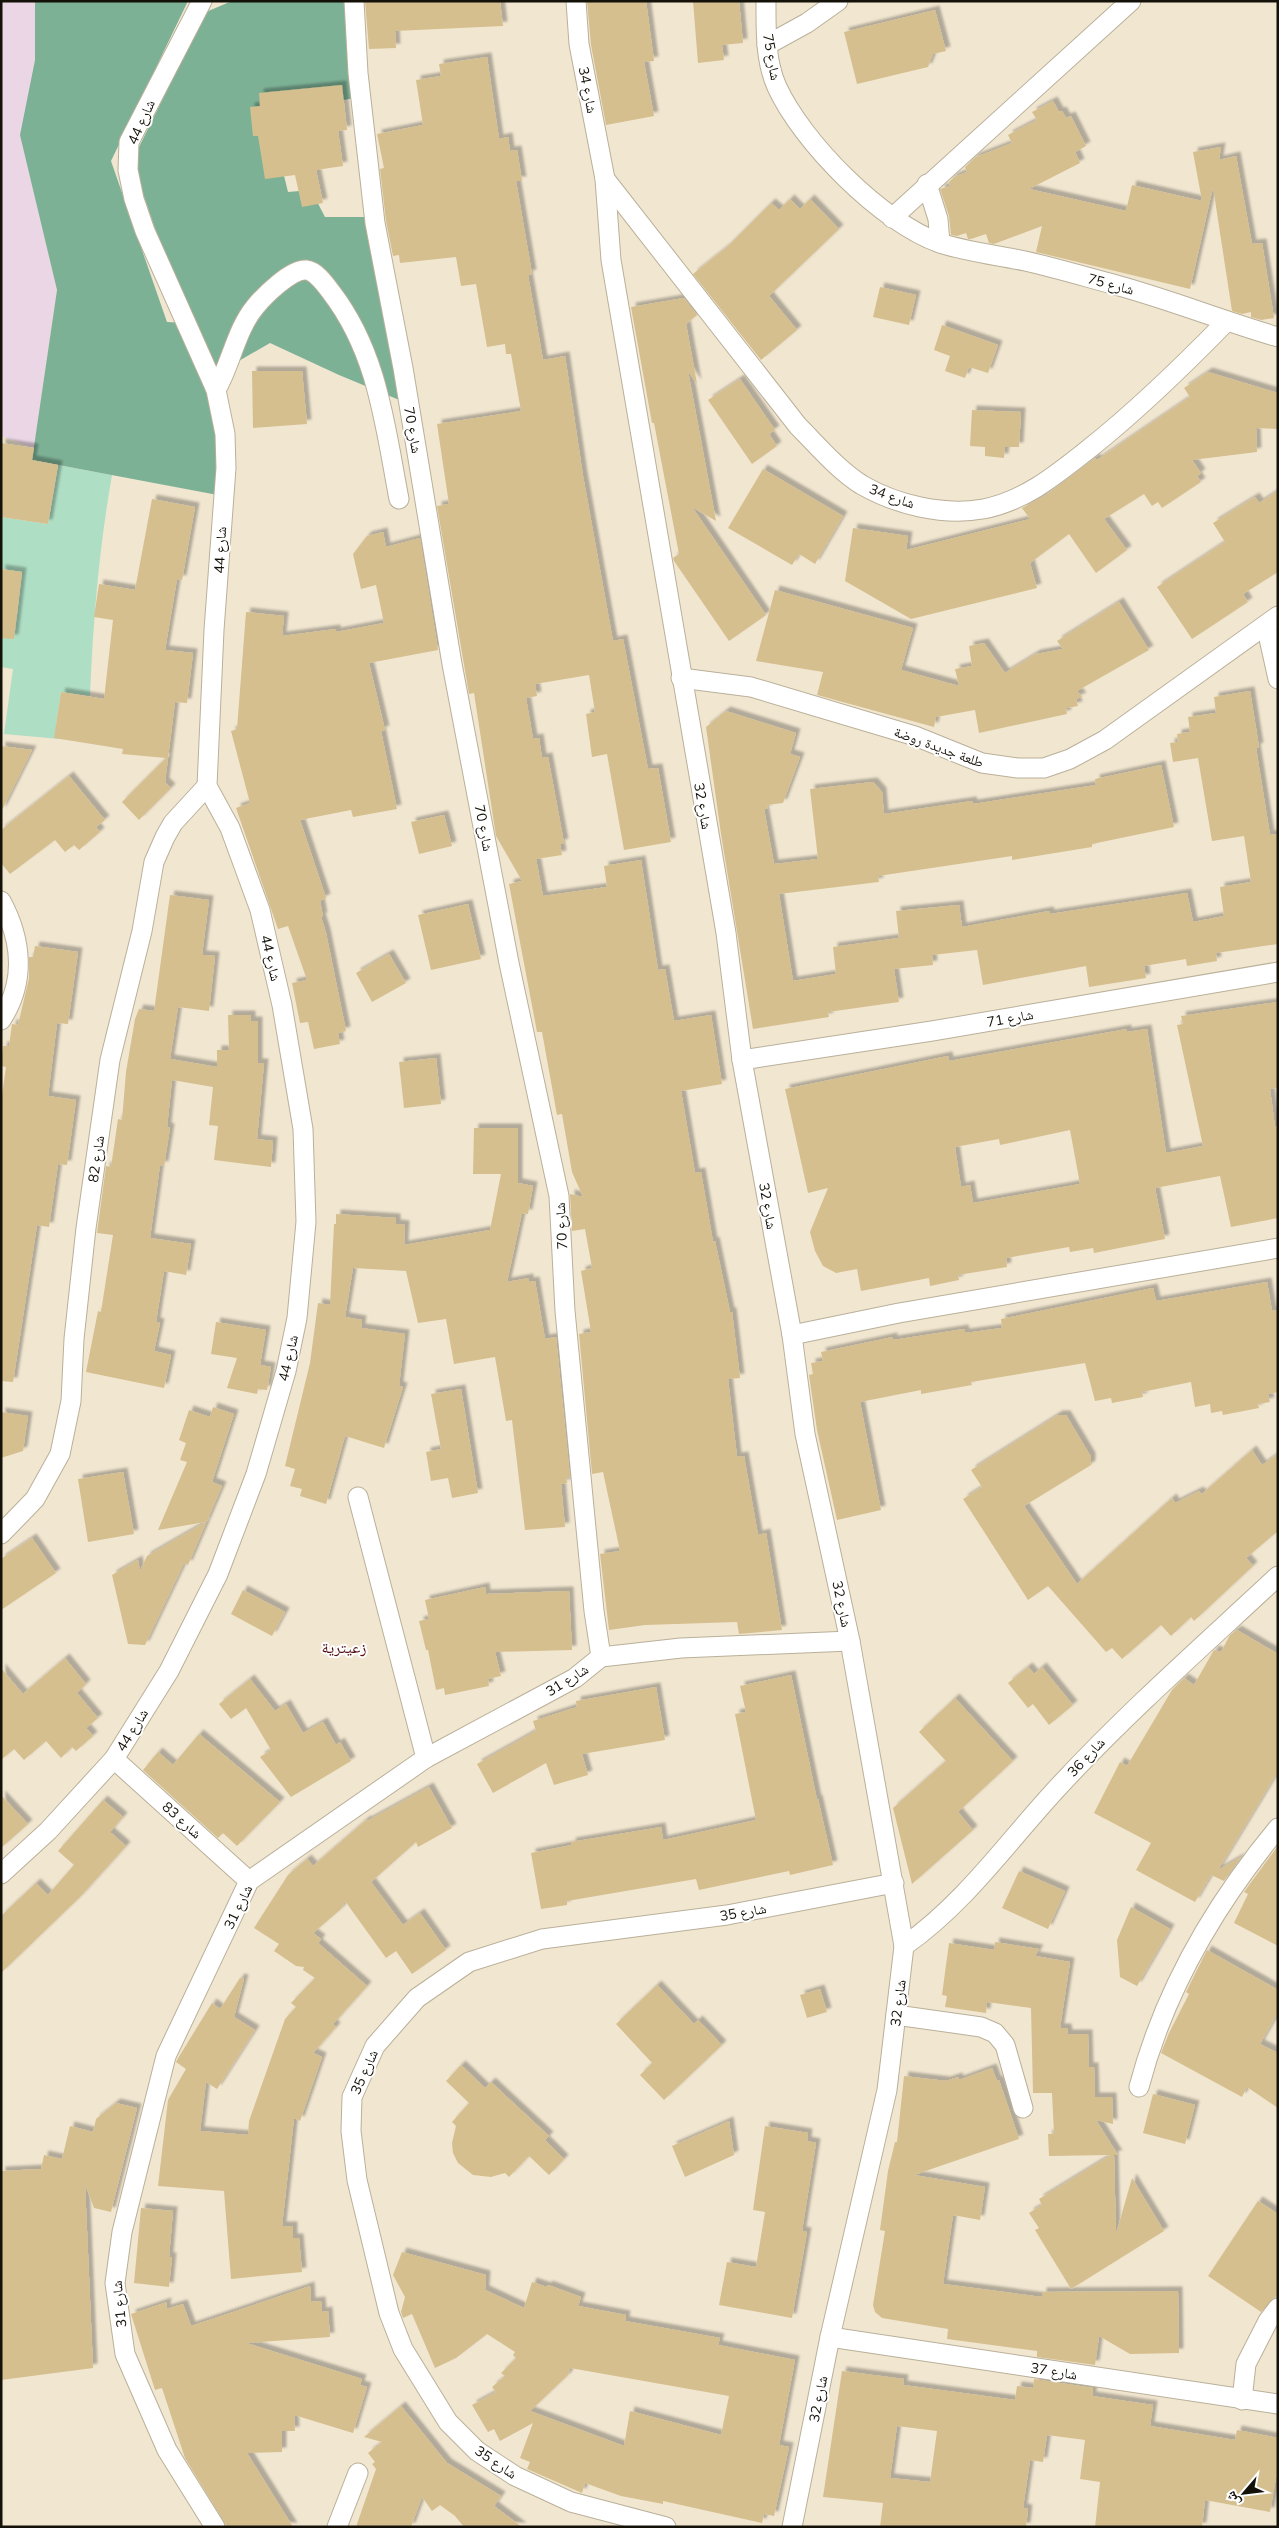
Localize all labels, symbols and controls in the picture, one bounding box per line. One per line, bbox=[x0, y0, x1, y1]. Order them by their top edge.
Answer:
street label: شارع 75 bbox=[758, 32, 785, 82]
street label: شارع 34 bbox=[574, 65, 601, 115]
street label: شارع 44 bbox=[123, 97, 160, 148]
street label: شارع 75 bbox=[1086, 269, 1136, 300]
street label: شارع 70 bbox=[399, 405, 426, 455]
street label: شارع 34 bbox=[866, 479, 917, 513]
street label: شارع 44 bbox=[210, 526, 231, 574]
street label: طلعة جديدة روضة bbox=[892, 722, 986, 772]
street label: شارع 32 bbox=[689, 781, 716, 831]
street label: شارع 70 bbox=[470, 803, 497, 853]
street label: شارع 44 bbox=[256, 933, 285, 983]
street label: شارع 71 bbox=[985, 1005, 1035, 1032]
street label: شارع 82 bbox=[84, 1134, 109, 1184]
street label: شارع 32 bbox=[754, 1181, 781, 1231]
street label: شارع 70 bbox=[551, 1202, 572, 1250]
street label: شارع 44 bbox=[274, 1333, 303, 1383]
street label: شارع 32 bbox=[827, 1579, 856, 1629]
district label: زعيترية bbox=[322, 1637, 366, 1657]
street label: شارع 31 bbox=[542, 1660, 592, 1701]
street label: شارع 44 bbox=[112, 1705, 153, 1755]
street label: شارع 36 bbox=[1063, 1734, 1109, 1781]
street label: شارع 83 bbox=[158, 1798, 206, 1843]
street label: شارع 31 bbox=[220, 1882, 257, 1933]
street label: شارع 35 bbox=[718, 1899, 768, 1926]
street label: شارع 32 bbox=[886, 1979, 911, 2028]
street label: شارع 35 bbox=[346, 2047, 383, 2098]
street label: شارع 31 bbox=[108, 2280, 131, 2328]
street label: شارع 37 bbox=[1029, 2358, 1079, 2385]
street label: شارع 32 bbox=[805, 2374, 832, 2424]
street label: شارع 35 bbox=[471, 2441, 521, 2483]
north arrow bbox=[1219, 2468, 1269, 2518]
text: ش bbox=[1221, 2488, 1244, 2510]

